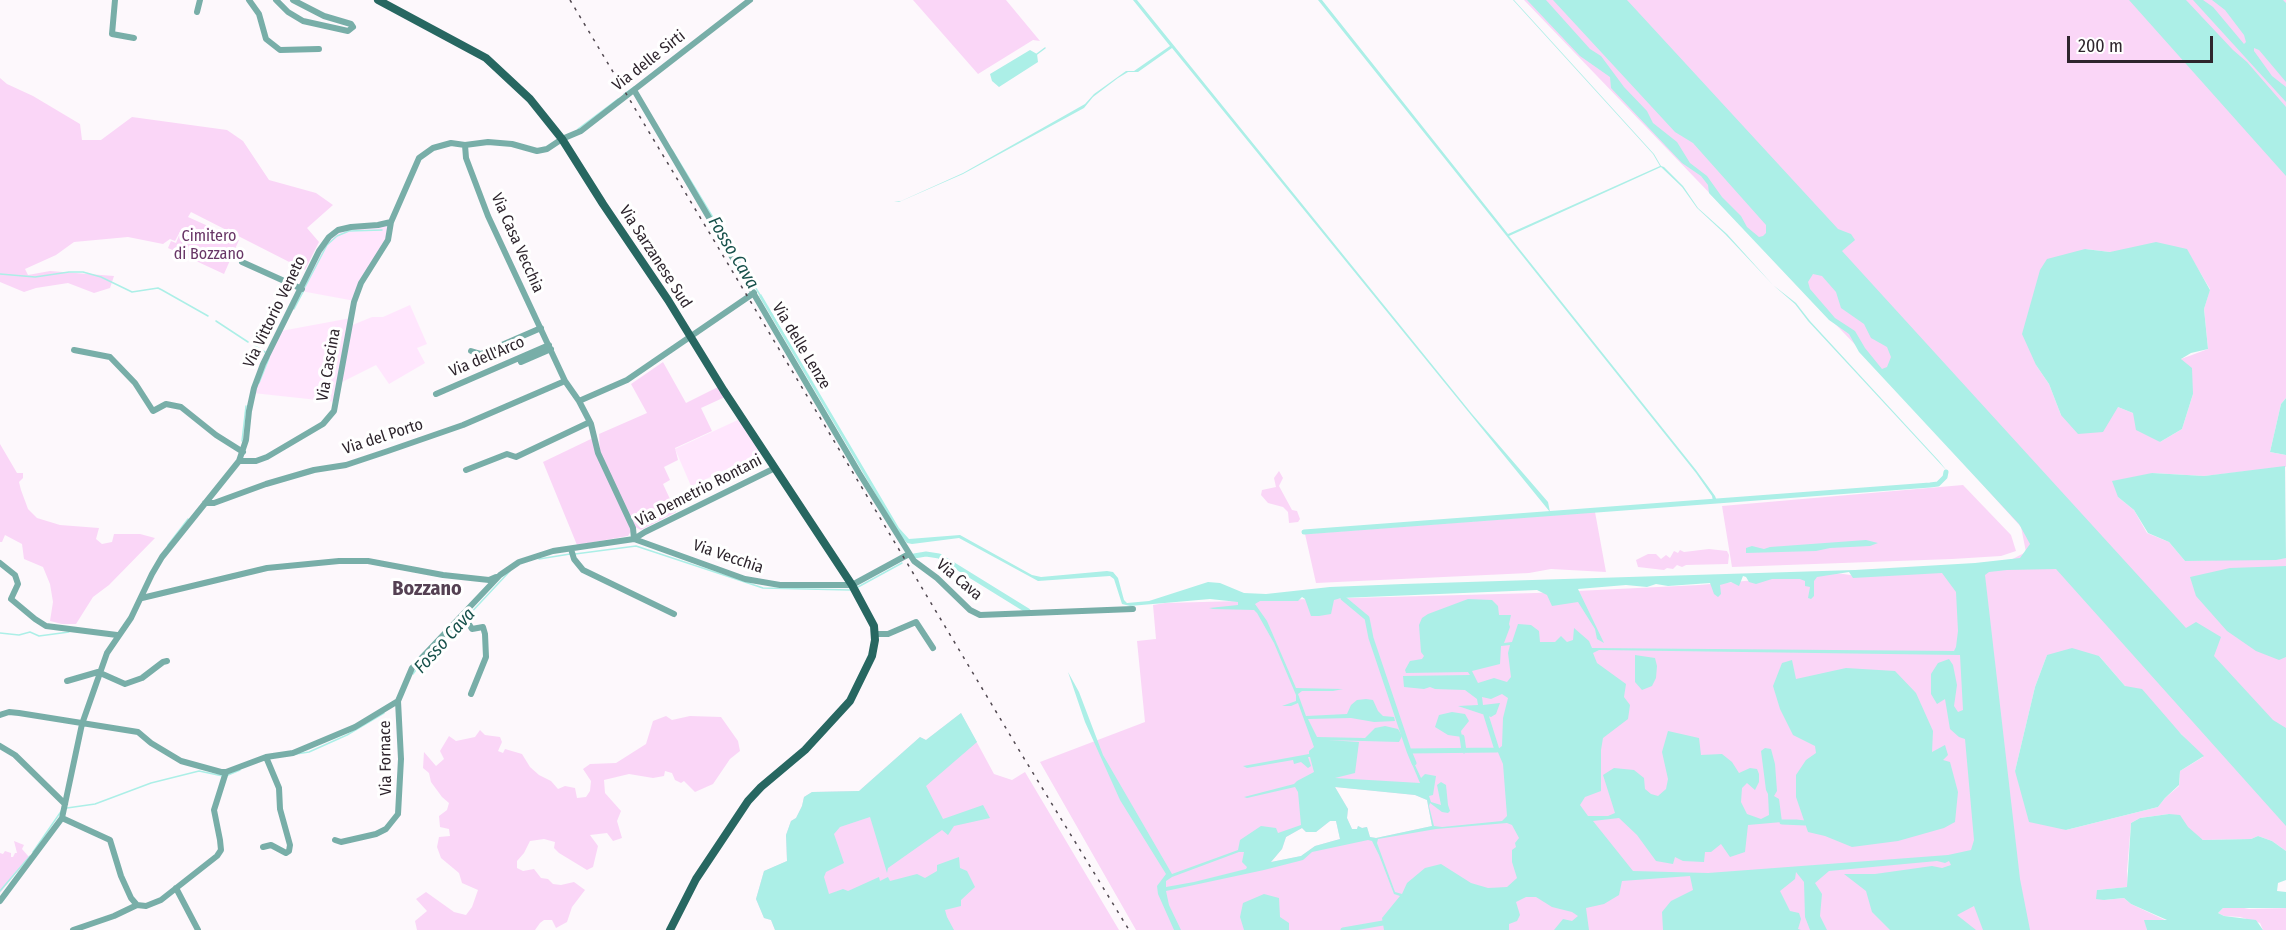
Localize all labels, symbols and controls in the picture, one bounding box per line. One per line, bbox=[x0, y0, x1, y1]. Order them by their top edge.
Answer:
scale bar bbox=[2070, 24, 2216, 62]
street label: Via delle Sirti bbox=[609, 27, 689, 95]
text: 200 m bbox=[2078, 35, 2123, 57]
street label: Via Casa Vecchia bbox=[486, 190, 548, 296]
street label: Via Sarzanese Sud bbox=[615, 202, 695, 312]
water label: Fosso Cava bbox=[703, 213, 763, 293]
park label: Cimitero di Bozzano bbox=[174, 227, 244, 265]
street label: Via Vittorio Veneto bbox=[240, 253, 310, 371]
street label: Via delle Lenze bbox=[768, 299, 834, 393]
street label: Via Cascina bbox=[313, 327, 345, 403]
street label: Via dell'Arco bbox=[447, 333, 527, 381]
street label: Via del Porto bbox=[340, 415, 426, 459]
street label: Via Demetrio Rontani bbox=[633, 451, 765, 531]
street label: Via Vecchia bbox=[690, 536, 766, 578]
street label: Via Cava bbox=[932, 555, 986, 605]
district label: Bozzano bbox=[392, 577, 462, 601]
water label: Fosso Cava bbox=[410, 604, 480, 678]
street label: Via Fornace bbox=[376, 720, 396, 796]

